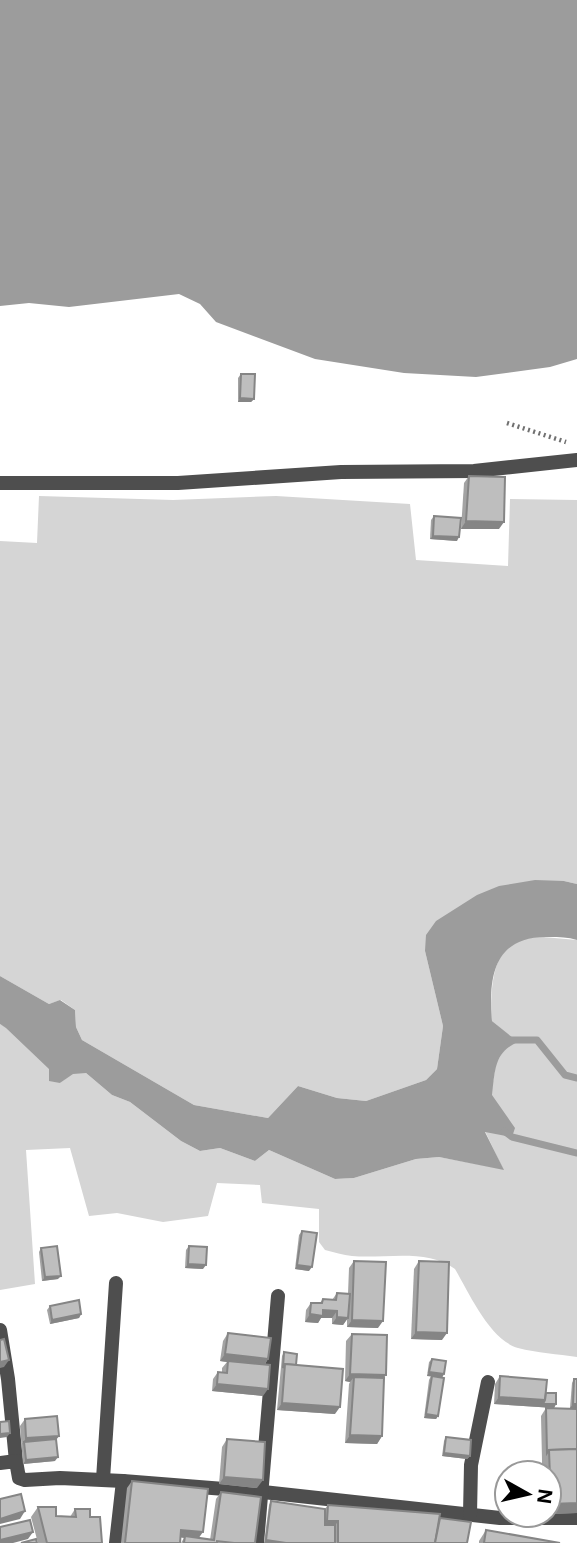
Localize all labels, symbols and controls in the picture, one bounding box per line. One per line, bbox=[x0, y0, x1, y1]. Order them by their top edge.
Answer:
north arrow bbox=[493, 1459, 563, 1529]
text: N bbox=[532, 1488, 557, 1505]

